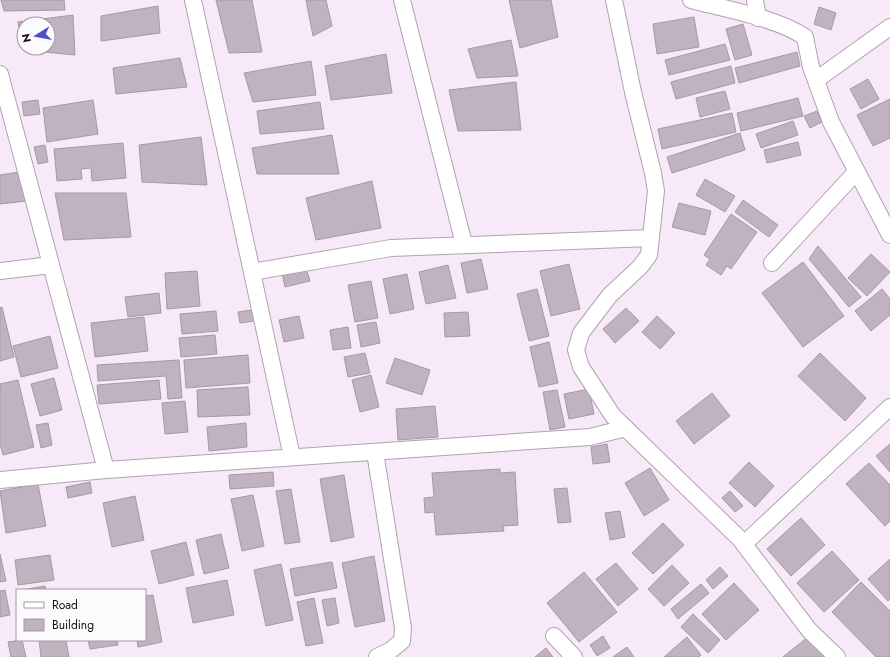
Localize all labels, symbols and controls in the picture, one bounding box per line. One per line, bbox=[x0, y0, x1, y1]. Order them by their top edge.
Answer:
north arrow bbox=[16, 16, 56, 56]
text: N bbox=[17, 32, 35, 44]
legend bbox=[16, 589, 146, 641]
text: Road bbox=[52, 596, 78, 614]
text: Building bbox=[52, 616, 94, 634]

